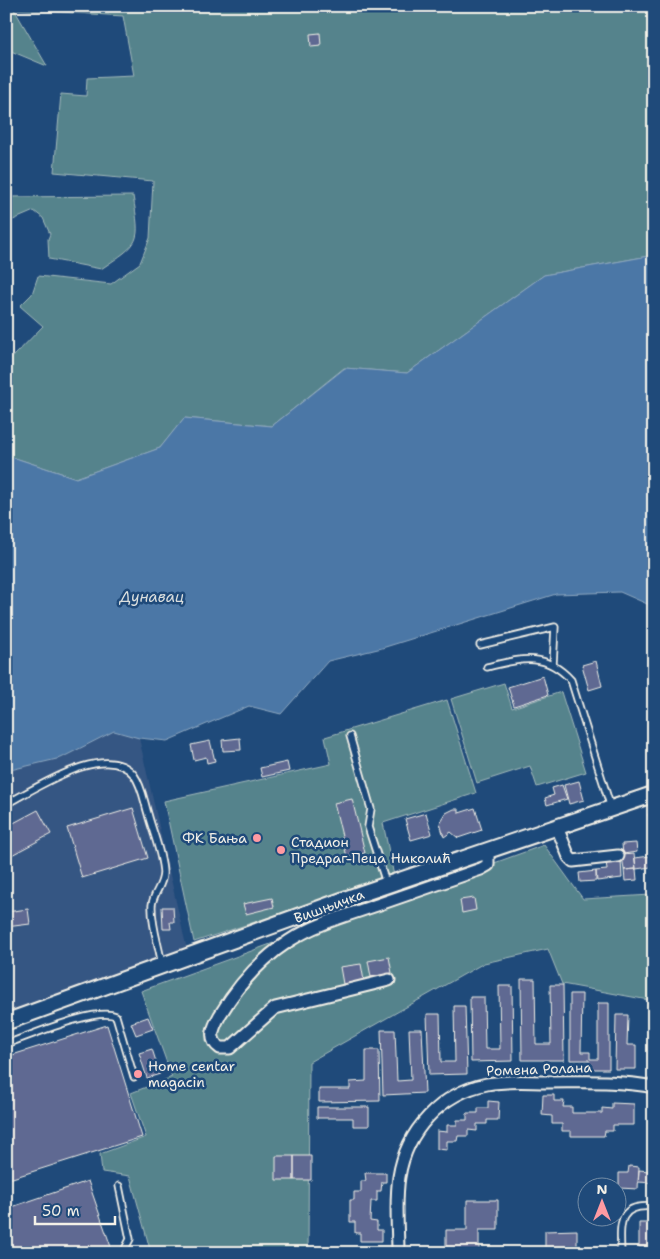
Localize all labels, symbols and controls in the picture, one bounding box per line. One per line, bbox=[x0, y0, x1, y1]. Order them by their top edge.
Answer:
water label: Дунавац bbox=[119, 587, 184, 607]
place label: ФК Бања bbox=[182, 829, 247, 847]
marker: ФК Бања bbox=[251, 832, 263, 844]
place label: Стадион Предраг-Пеца Николић bbox=[291, 833, 451, 867]
marker: Стадион Предраг-Пеца Николић bbox=[275, 844, 287, 856]
street label: Вишњичка bbox=[291, 885, 367, 927]
place label: Home centar magacin bbox=[148, 1057, 236, 1091]
street label: Ромена Ролана bbox=[486, 1058, 593, 1080]
marker: Home centar magacin bbox=[132, 1068, 144, 1080]
north arrow bbox=[578, 1176, 628, 1226]
text: N bbox=[596, 1180, 608, 1198]
scale bar bbox=[35, 1194, 115, 1226]
text: 50 m bbox=[42, 1201, 80, 1221]

